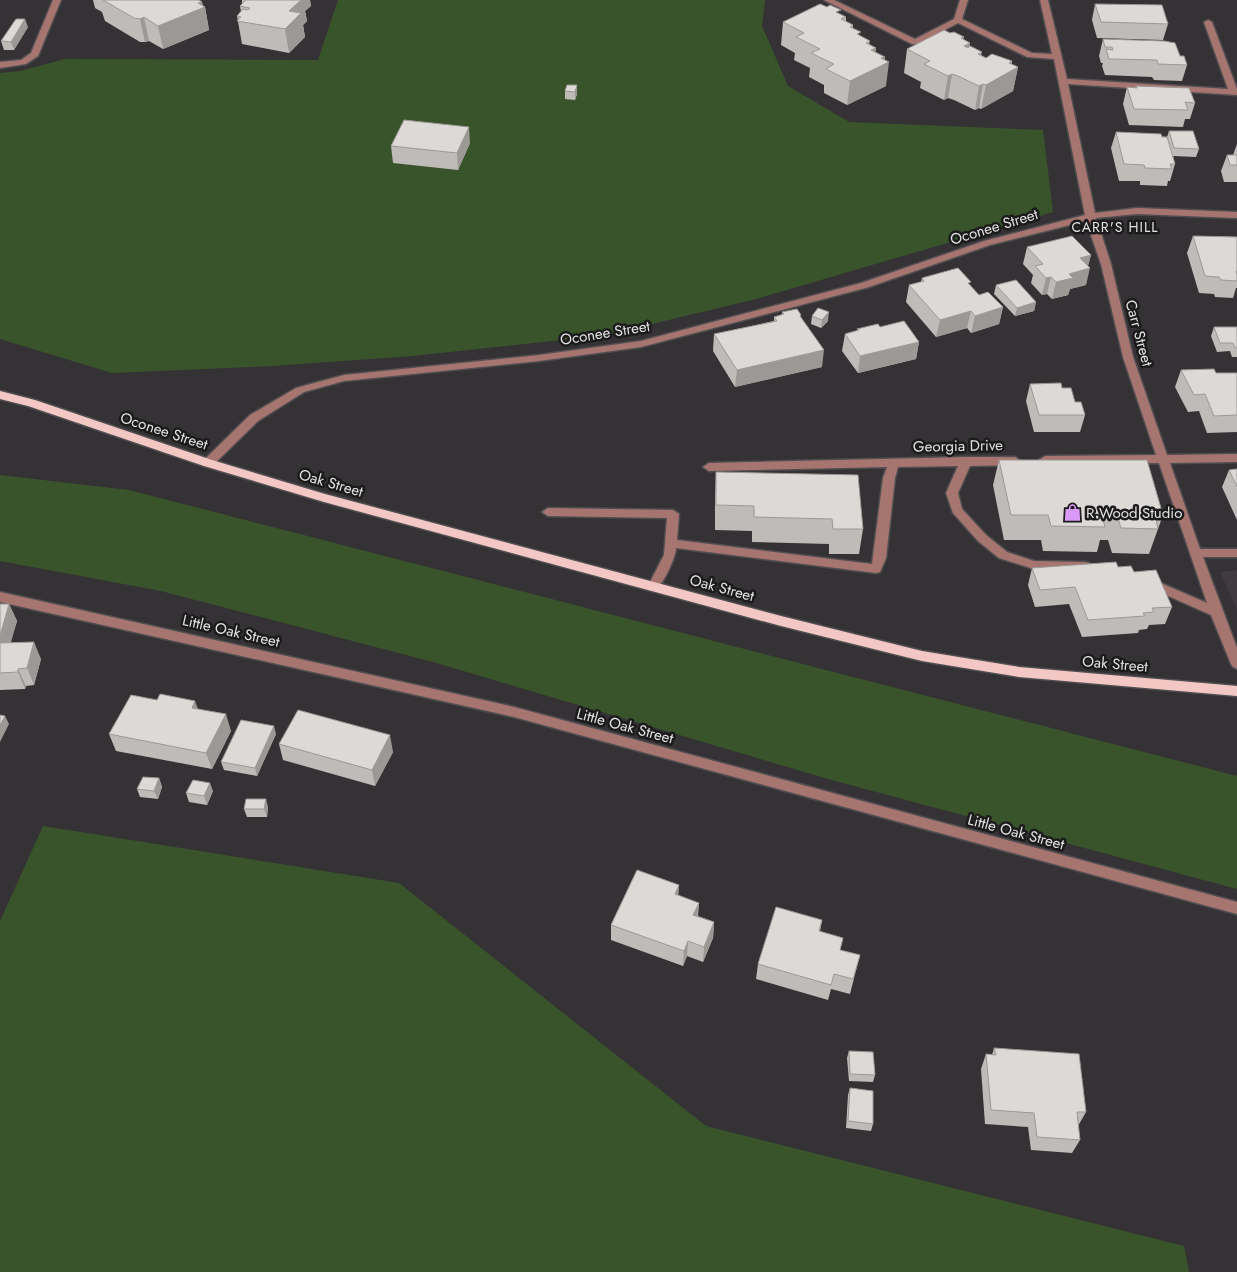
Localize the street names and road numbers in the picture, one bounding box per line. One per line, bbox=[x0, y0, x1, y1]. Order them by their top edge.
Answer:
street label: Oconee Street bbox=[947, 203, 1041, 251]
street label: Carr Street bbox=[1120, 297, 1159, 369]
street label: Oconee Street bbox=[558, 315, 652, 351]
street label: Oconee Street bbox=[117, 407, 211, 456]
street label: Georgia Drive bbox=[913, 434, 1003, 458]
street label: Oak Street bbox=[296, 463, 366, 503]
street label: Oak Street bbox=[687, 569, 757, 607]
street label: Little Oak Street bbox=[180, 609, 282, 653]
street label: Oak Street bbox=[1081, 650, 1149, 678]
street label: Little Oak Street bbox=[574, 703, 676, 750]
street label: Little Oak Street bbox=[965, 809, 1067, 856]

